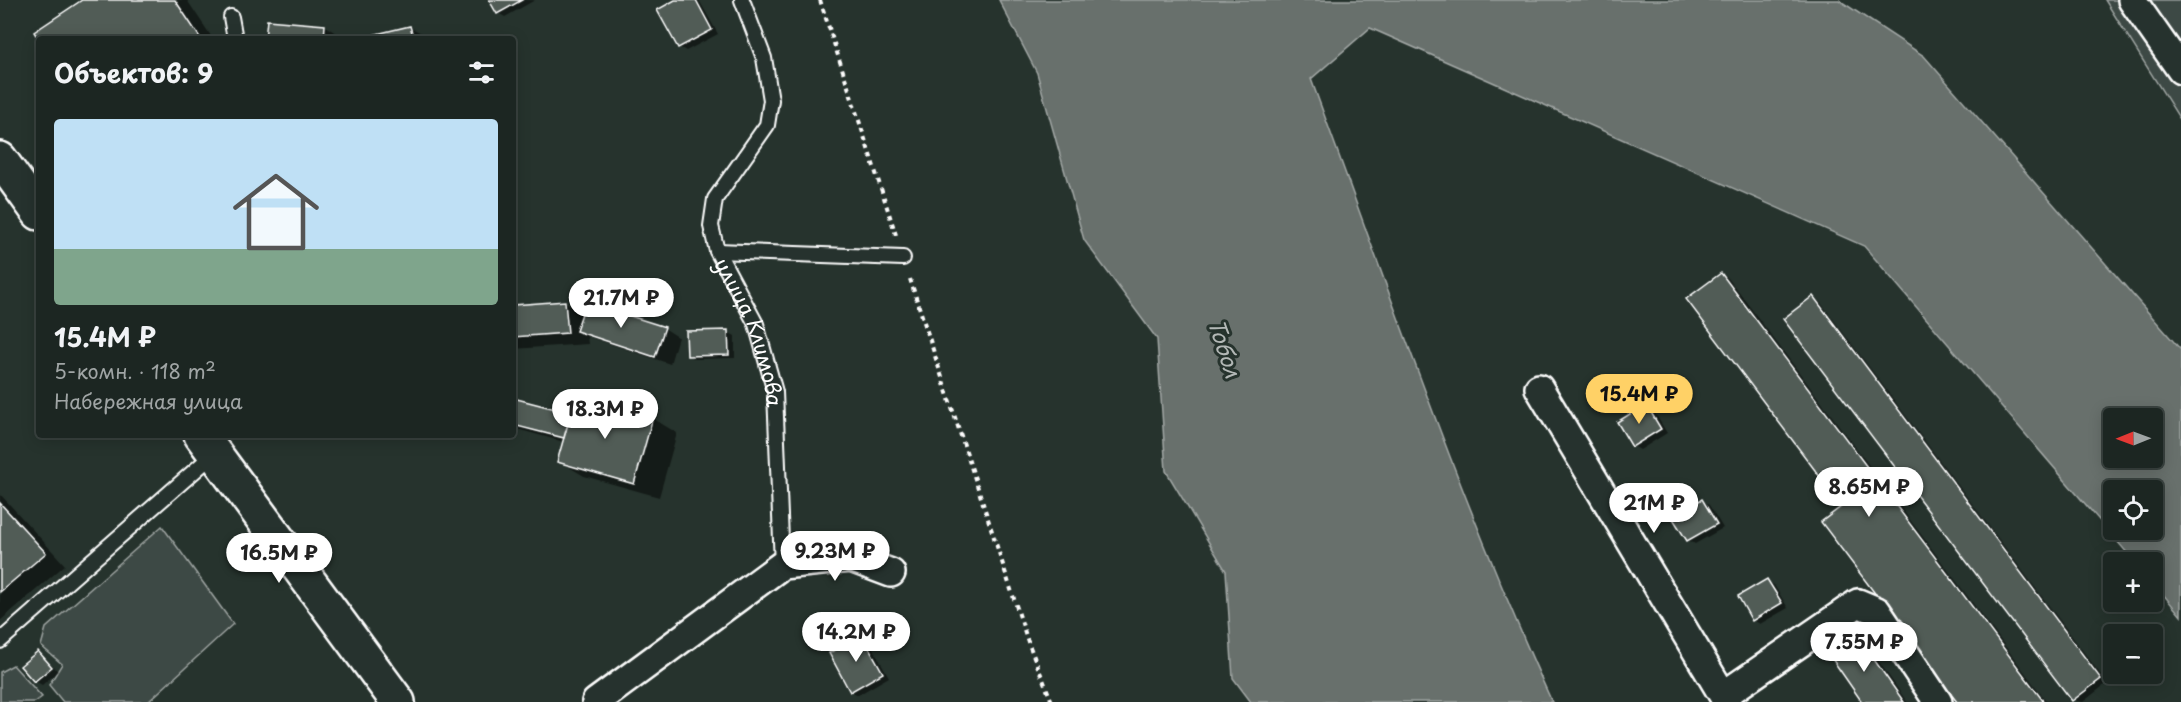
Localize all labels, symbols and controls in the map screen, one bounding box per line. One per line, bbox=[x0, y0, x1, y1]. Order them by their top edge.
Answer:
text: Объектов: 9 bbox=[54, 53, 213, 92]
icon: filters bbox=[465, 56, 498, 89]
icon: home bbox=[222, 158, 330, 266]
street label: улица Климова bbox=[707, 251, 792, 407]
pin: 21.7M ₽ bbox=[566, 278, 676, 329]
text: 21.7M ₽ bbox=[583, 282, 659, 312]
water label: Тобол bbox=[1201, 314, 1251, 382]
text: 15.4M ₽ bbox=[54, 317, 156, 356]
text: 5-комн. · 118 m² bbox=[54, 356, 216, 386]
pin: 15.4M ₽ bbox=[1584, 374, 1694, 425]
text: 15.4M ₽ bbox=[1600, 378, 1678, 408]
text: Набережная улица bbox=[54, 386, 243, 416]
pin: 18.3M ₽ bbox=[550, 389, 660, 440]
text: 18.3M ₽ bbox=[566, 393, 644, 423]
north arrow bbox=[2103, 408, 2163, 468]
map controls bbox=[2103, 408, 2163, 684]
pin: 8.65M ₽ bbox=[1814, 467, 1924, 518]
text: 8.65M ₽ bbox=[1828, 471, 1910, 501]
button: locate bbox=[2103, 480, 2163, 540]
pin: 21M ₽ bbox=[1612, 483, 1696, 534]
text: 21M ₽ bbox=[1623, 487, 1685, 517]
pin: 9.23M ₽ bbox=[780, 531, 890, 582]
pin: 16.5M ₽ bbox=[224, 533, 334, 584]
text: 9.23M ₽ bbox=[795, 535, 875, 565]
text: 16.5M ₽ bbox=[240, 537, 318, 567]
button: + bbox=[2103, 552, 2163, 612]
pin: 14.2M ₽ bbox=[801, 612, 911, 663]
text: 14.2M ₽ bbox=[816, 616, 896, 646]
pin: 7.55M ₽ bbox=[1809, 622, 1919, 673]
button: − bbox=[2103, 624, 2163, 684]
text: 7.55M ₽ bbox=[1824, 626, 1904, 656]

